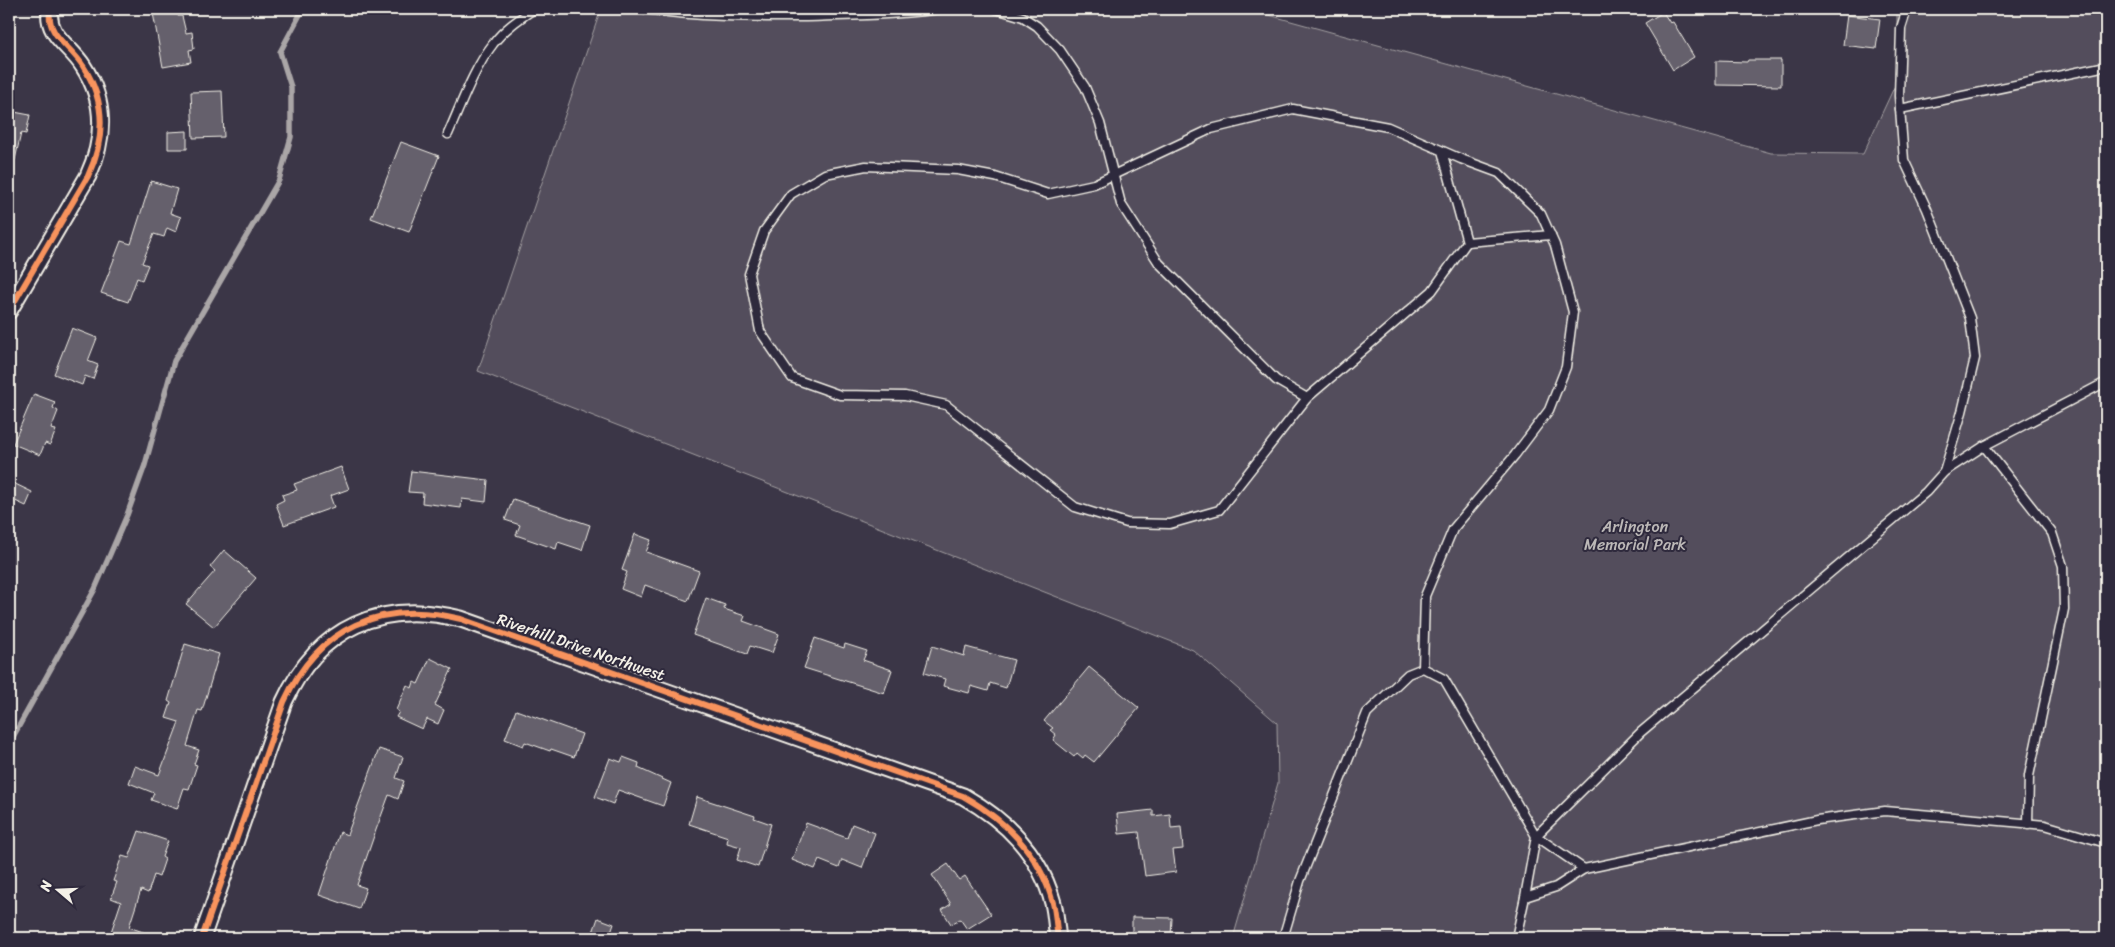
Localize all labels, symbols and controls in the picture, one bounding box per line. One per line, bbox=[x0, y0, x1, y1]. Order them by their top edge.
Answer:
park label: Arlington Memorial Park bbox=[1584, 512, 1687, 559]
street label: Riverhill Drive Northwest bbox=[493, 605, 669, 689]
north arrow bbox=[32, 864, 82, 914]
text: N bbox=[32, 877, 60, 896]

